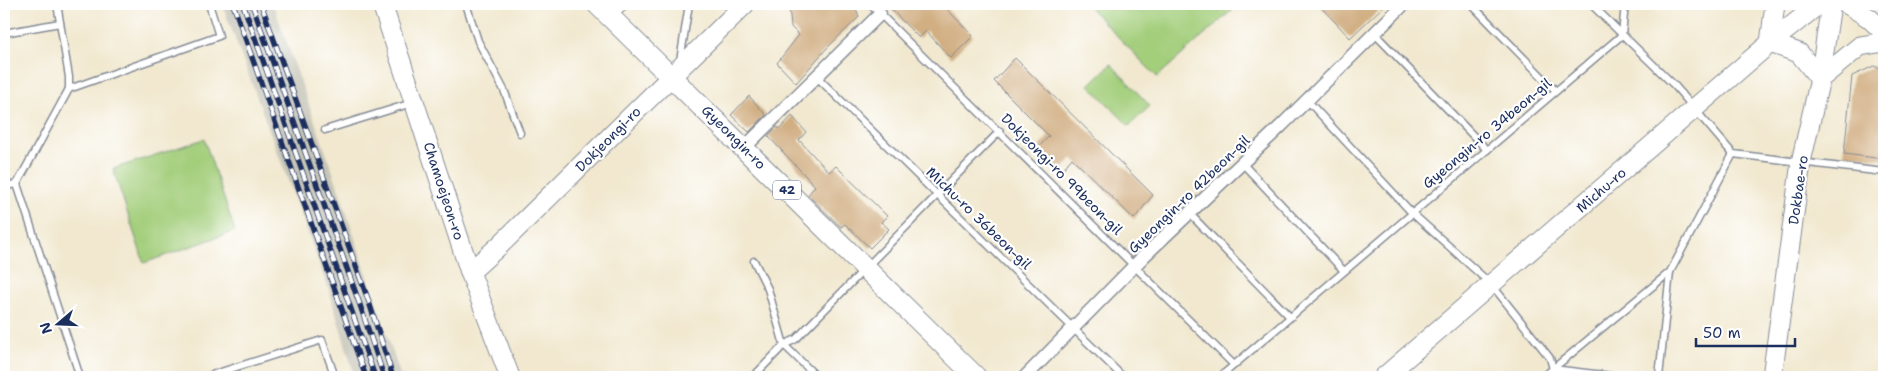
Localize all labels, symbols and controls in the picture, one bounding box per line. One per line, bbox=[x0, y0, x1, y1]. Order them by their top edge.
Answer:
street label: Gyeongin-ro 34beon-gil bbox=[1419, 73, 1556, 192]
street label: Gyeongin-ro bbox=[698, 101, 770, 173]
street label: Dokjeongi-ro bbox=[571, 102, 645, 176]
street label: Dokjeongi-ro 99beon-gil bbox=[997, 109, 1127, 239]
street label: Gyeongin-ro 42beon-gil bbox=[1124, 131, 1254, 257]
street label: Chamoejeon-ro bbox=[420, 140, 468, 242]
street label: Dokbae-ro bbox=[1784, 154, 1812, 226]
street label: Michu-ro 36beon-gil bbox=[923, 163, 1036, 274]
street label: Michu-ro bbox=[1572, 163, 1630, 217]
road number: 42 bbox=[773, 180, 801, 200]
north arrow bbox=[32, 298, 82, 348]
scale bar bbox=[1696, 316, 1794, 348]
text: N bbox=[35, 320, 56, 336]
text: 50 m bbox=[1703, 323, 1741, 343]

